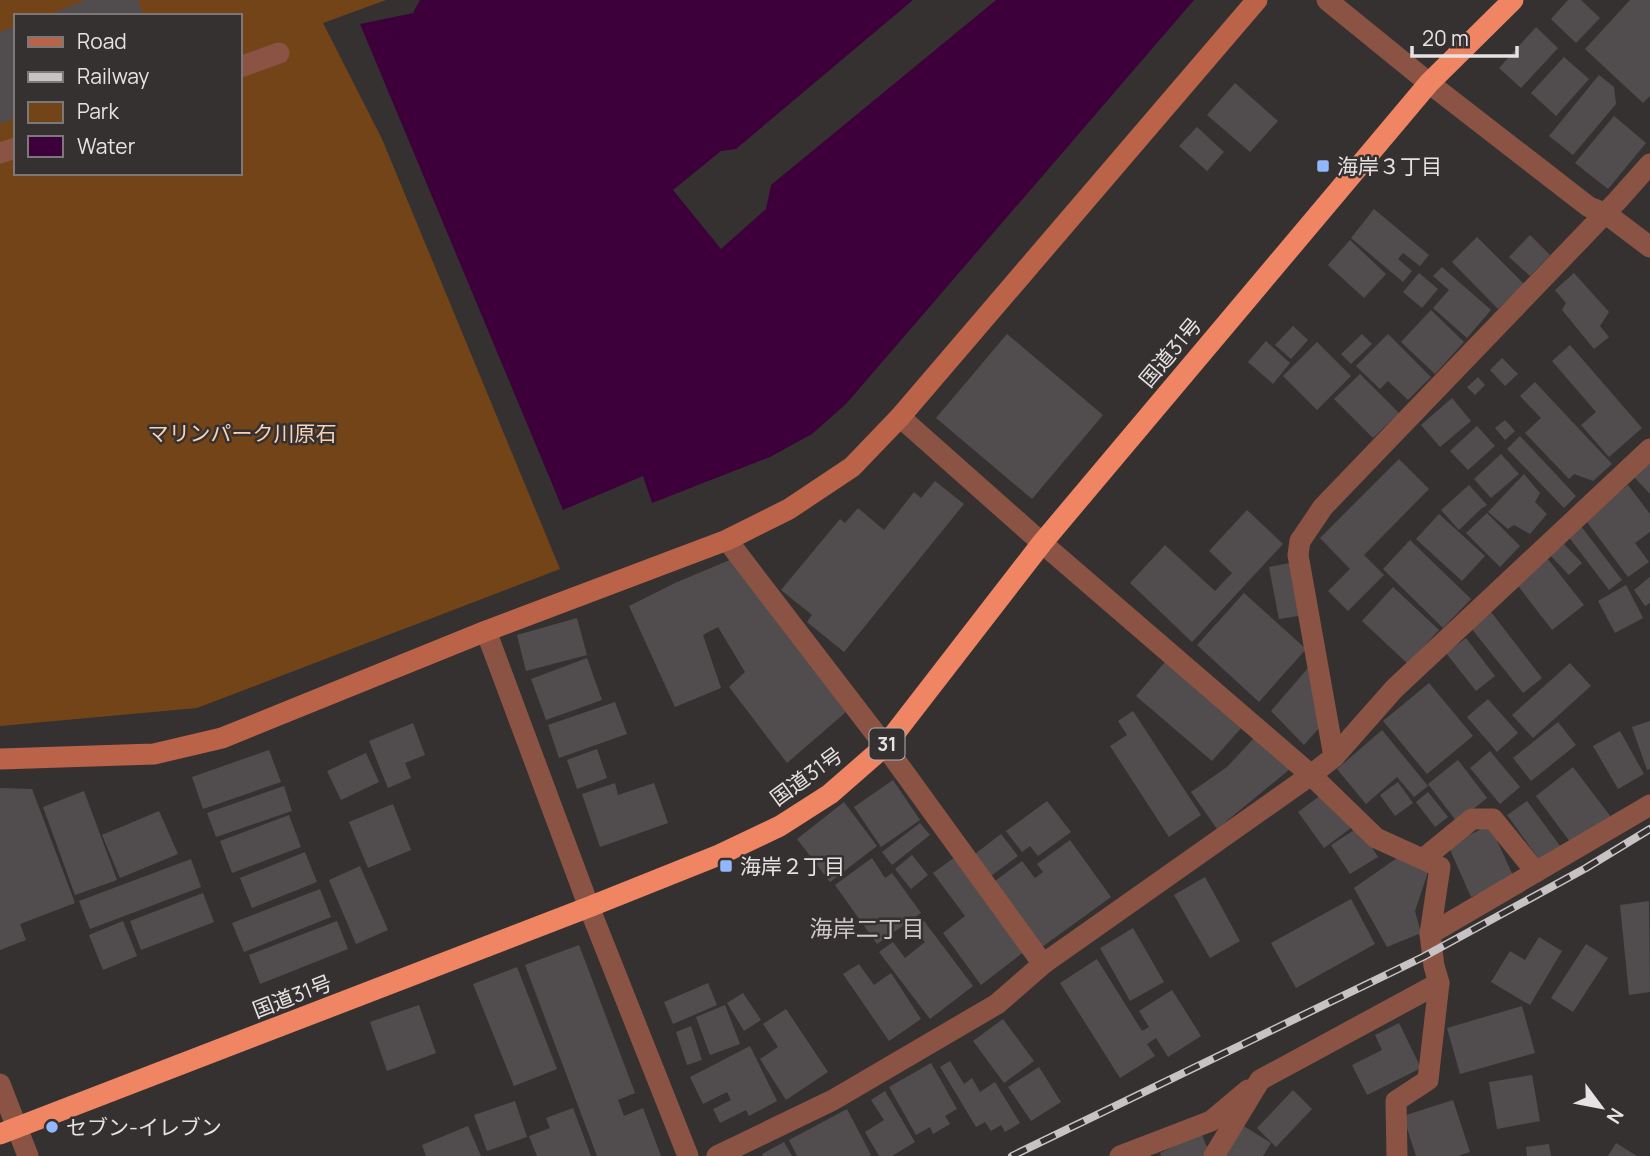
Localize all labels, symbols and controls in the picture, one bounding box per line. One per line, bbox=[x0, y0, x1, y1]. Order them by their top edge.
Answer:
legend bbox=[14, 14, 242, 175]
scale bar bbox=[1412, 14, 1517, 58]
text: 20 m bbox=[1422, 24, 1469, 52]
text: Road bbox=[77, 27, 127, 55]
text: Railway bbox=[77, 62, 149, 90]
text: Park bbox=[77, 97, 119, 125]
text: Water bbox=[77, 132, 136, 160]
place label: 海岸３丁目 bbox=[1337, 152, 1442, 180]
marker: 海岸３丁目 bbox=[1315, 158, 1331, 174]
street label: 国道31号 bbox=[1133, 311, 1207, 393]
park label: マリンパーク川原石 bbox=[148, 419, 337, 447]
road number: 31 bbox=[870, 729, 904, 760]
street label: 国道31号 bbox=[764, 740, 848, 812]
place label: 海岸２丁目 bbox=[740, 852, 845, 880]
marker: 海岸２丁目 bbox=[718, 858, 734, 874]
district label: 海岸二丁目 bbox=[810, 912, 925, 944]
street label: 国道31号 bbox=[248, 968, 336, 1024]
north arrow bbox=[1566, 1072, 1636, 1142]
text: N bbox=[1601, 1103, 1630, 1129]
place label: セブン-イレブン bbox=[66, 1113, 222, 1141]
marker: セブン-イレブン bbox=[44, 1119, 60, 1135]

